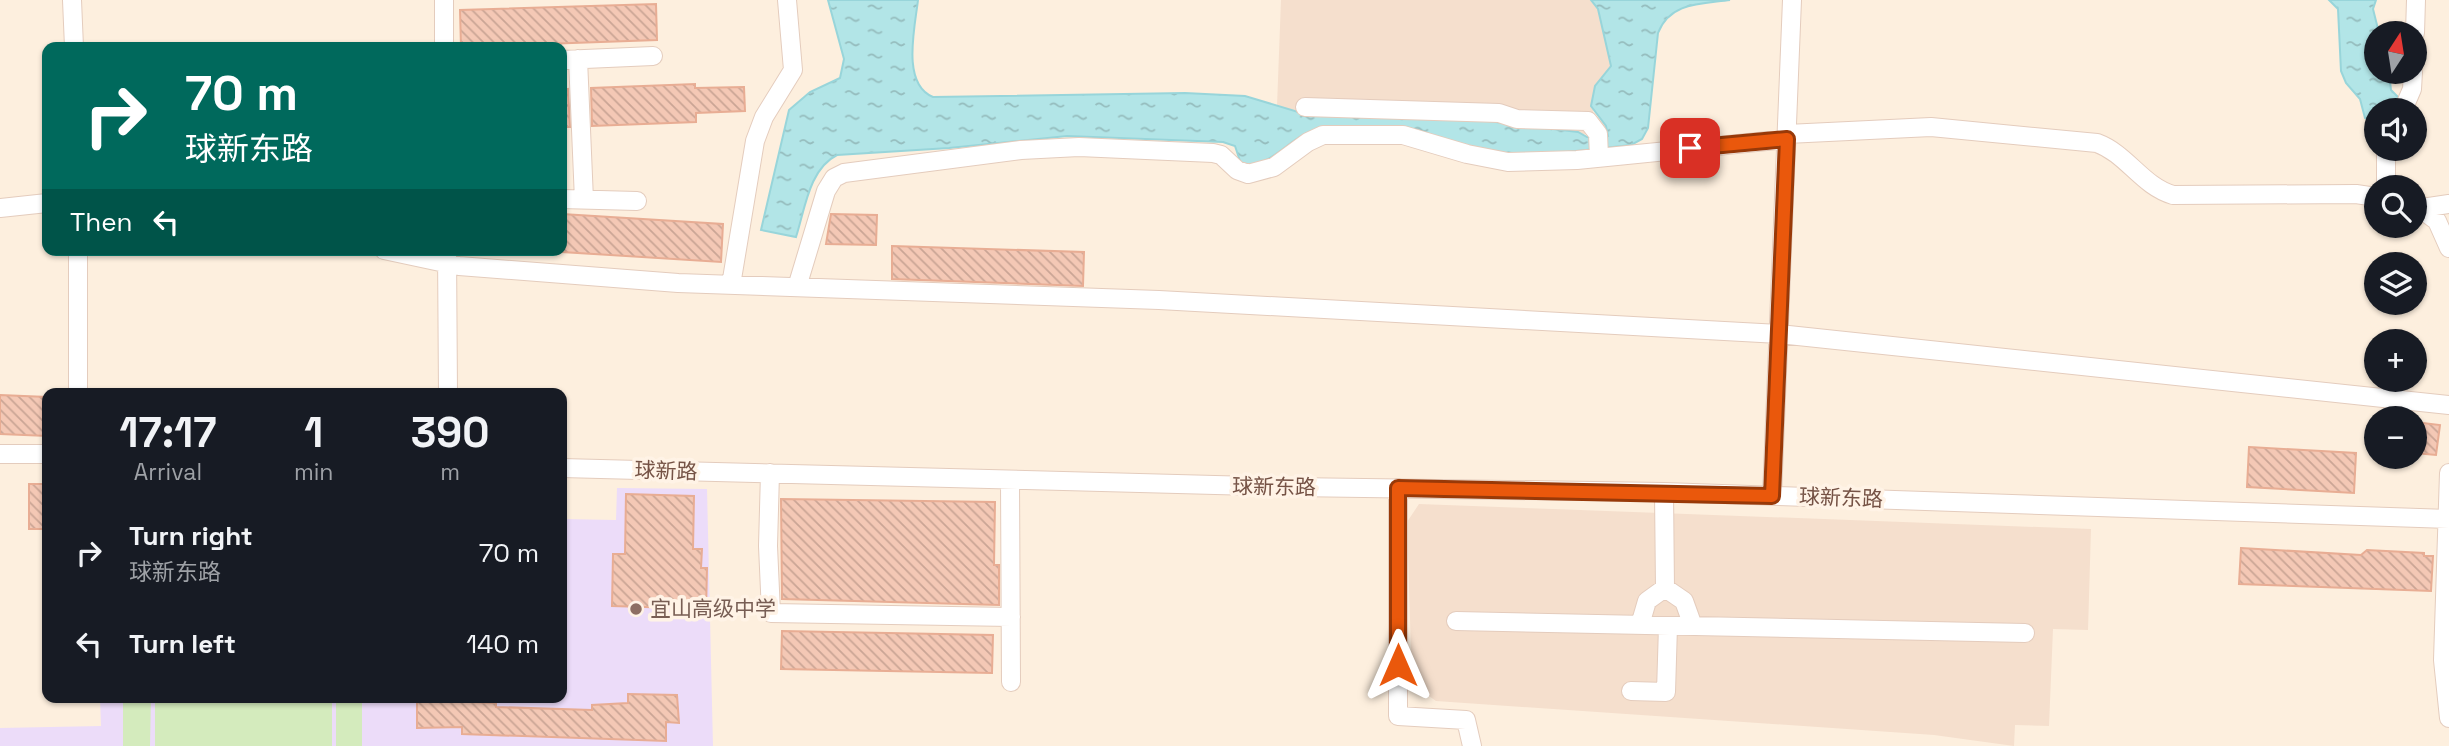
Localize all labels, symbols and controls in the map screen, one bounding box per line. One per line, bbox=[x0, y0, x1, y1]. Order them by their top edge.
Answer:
north arrow bbox=[2364, 21, 2427, 84]
map controls bbox=[2364, 21, 2427, 469]
text: 70 m bbox=[185, 62, 298, 124]
icon: right bbox=[70, 70, 161, 161]
button: sound bbox=[2364, 98, 2427, 161]
pin bbox=[1660, 118, 1720, 178]
text: 球新东路 bbox=[185, 129, 313, 169]
icon: arrive bbox=[1671, 129, 1709, 167]
button: search bbox=[2364, 175, 2427, 238]
icon: left bbox=[147, 203, 185, 241]
text: Then bbox=[70, 205, 133, 239]
button: layers bbox=[2364, 252, 2427, 315]
button: + bbox=[2364, 329, 2427, 392]
text: 17:17 bbox=[119, 406, 216, 459]
text: 1 bbox=[304, 406, 323, 459]
text: 390 bbox=[411, 406, 490, 459]
button: − bbox=[2364, 406, 2427, 469]
street label: 球新路 bbox=[634, 456, 698, 485]
text: Arrival bbox=[134, 457, 202, 487]
text: min bbox=[294, 457, 333, 487]
text: m bbox=[440, 457, 460, 487]
street label: 球新东路 bbox=[1232, 472, 1316, 501]
street label: 球新东路 bbox=[1799, 483, 1883, 512]
text: Turn right bbox=[129, 519, 253, 553]
icon: right bbox=[70, 534, 108, 572]
text: 70 m bbox=[479, 536, 539, 570]
text: 球新东路 bbox=[129, 557, 221, 587]
place label: 宜山高级中学 bbox=[650, 595, 776, 622]
marker: 宜山高级中学 bbox=[628, 601, 644, 617]
icon: left bbox=[70, 625, 108, 663]
text: Turn left bbox=[129, 627, 236, 661]
text: 140 m bbox=[466, 627, 539, 661]
position arrow bbox=[1361, 628, 1435, 702]

